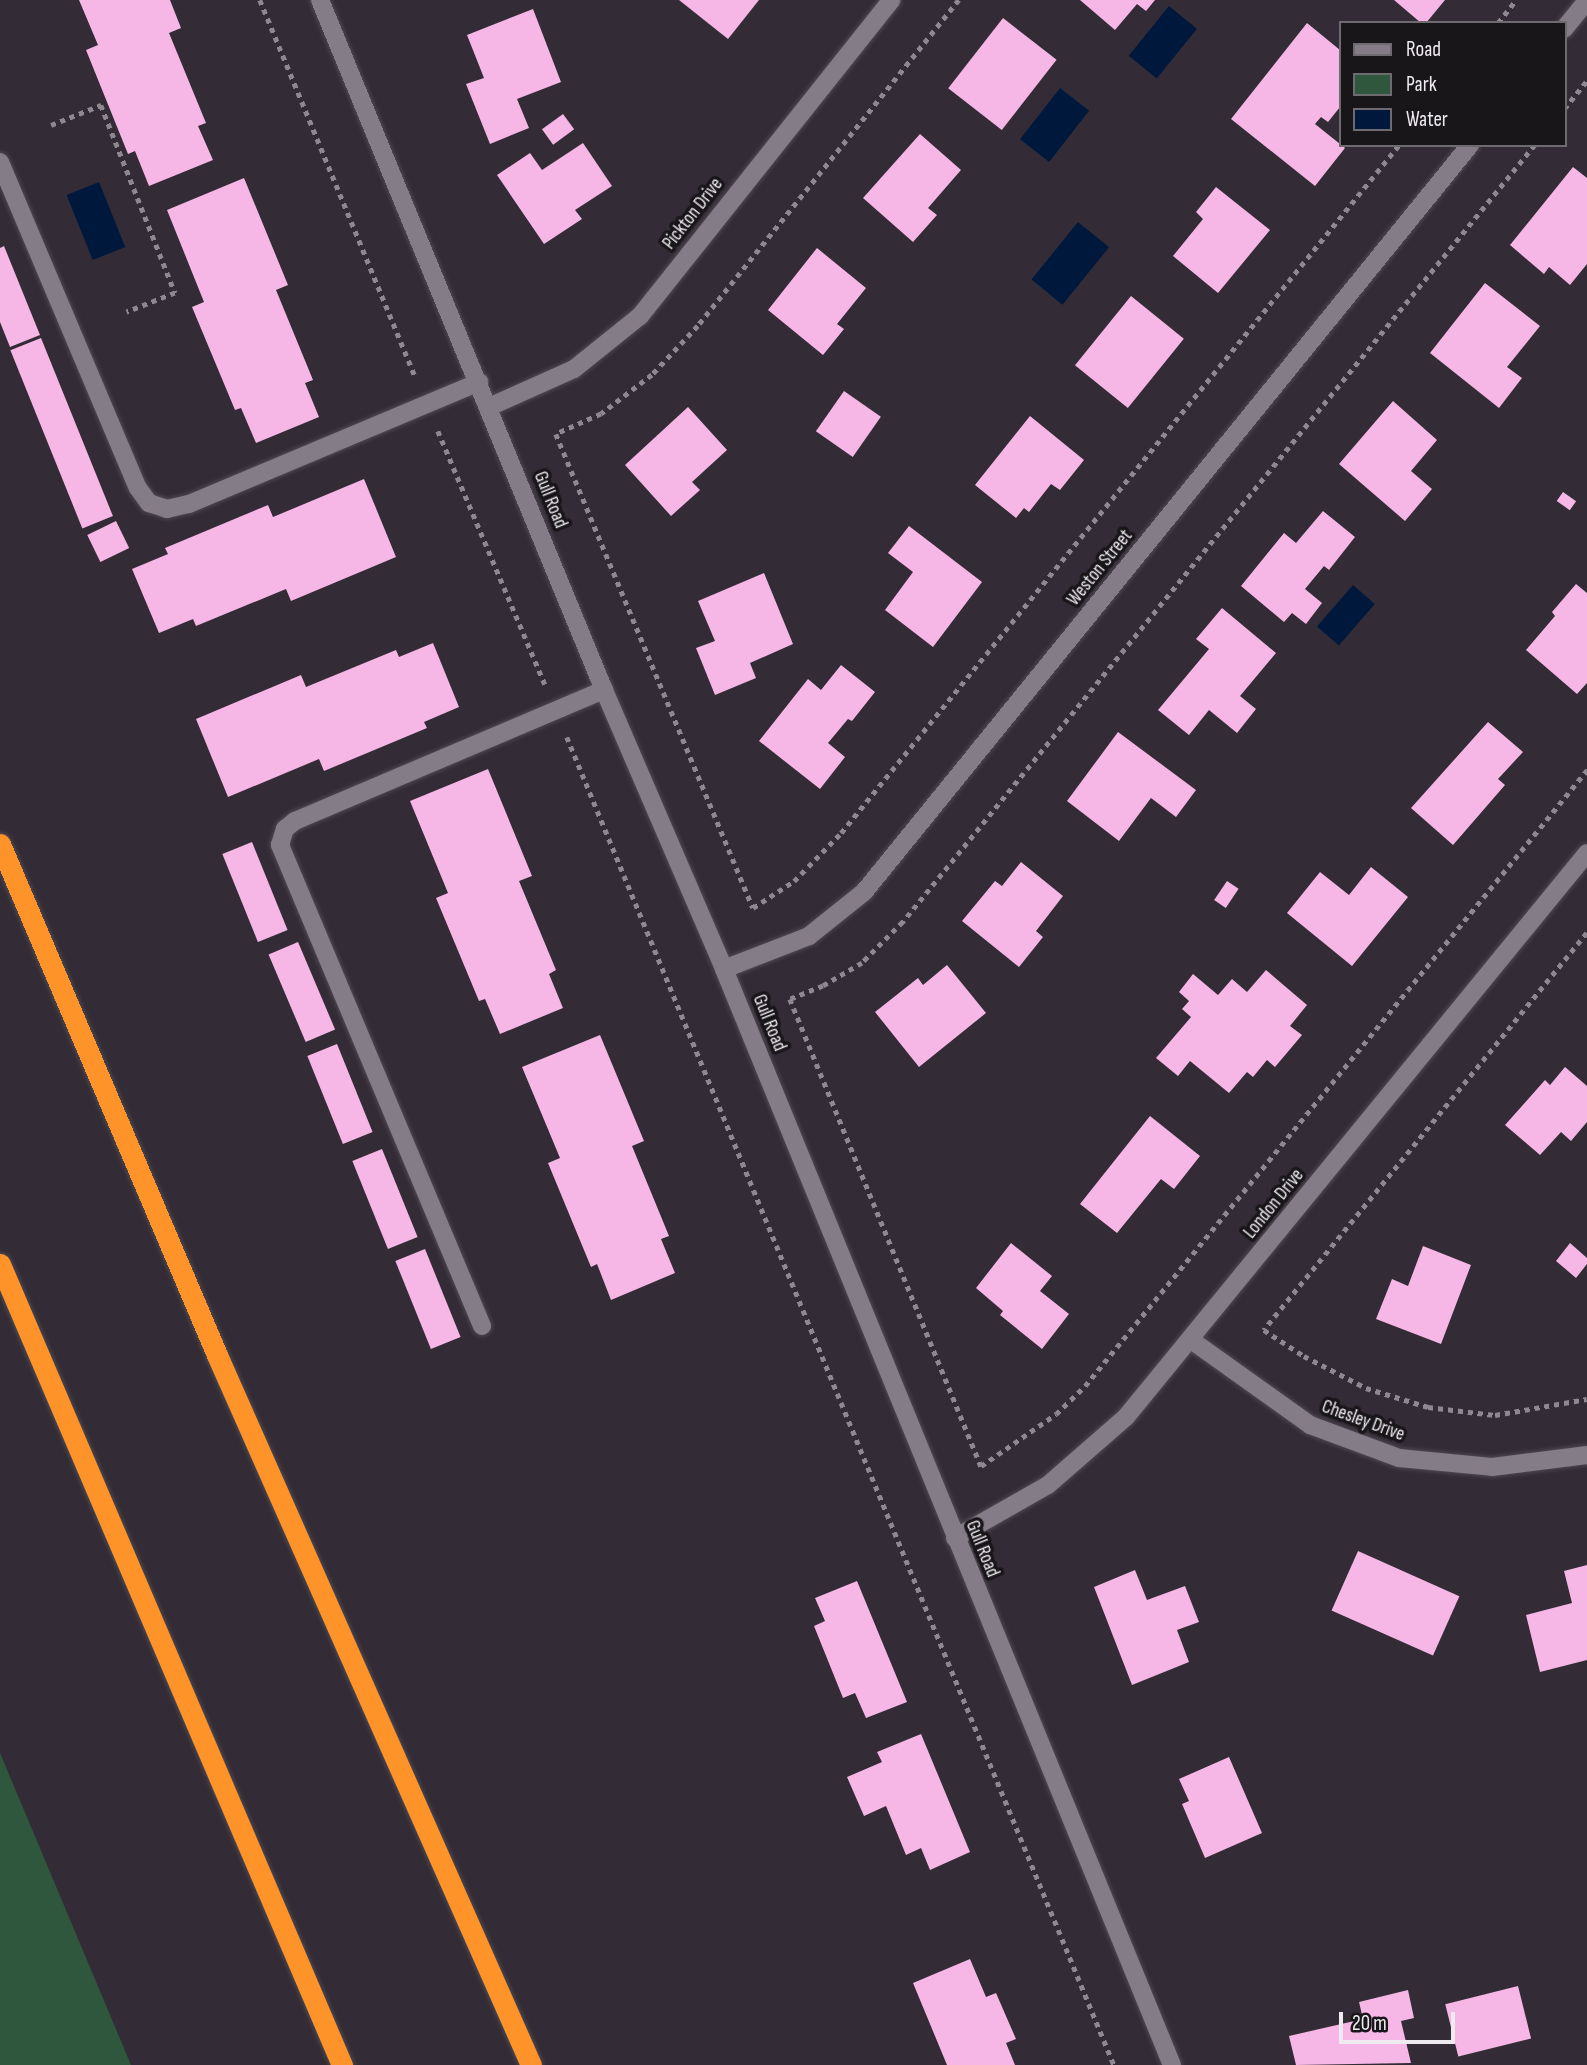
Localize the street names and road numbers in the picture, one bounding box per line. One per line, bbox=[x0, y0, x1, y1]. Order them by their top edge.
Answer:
street label: Pickton Drive bbox=[658, 174, 728, 254]
street label: Gull Road bbox=[528, 468, 572, 532]
street label: Weston Street bbox=[1062, 525, 1138, 611]
street label: Gull Road bbox=[747, 991, 791, 1055]
street label: London Drive bbox=[1239, 1165, 1309, 1243]
street label: Chesley Drive bbox=[1319, 1396, 1407, 1446]
street label: Gull Road bbox=[960, 1517, 1004, 1581]

